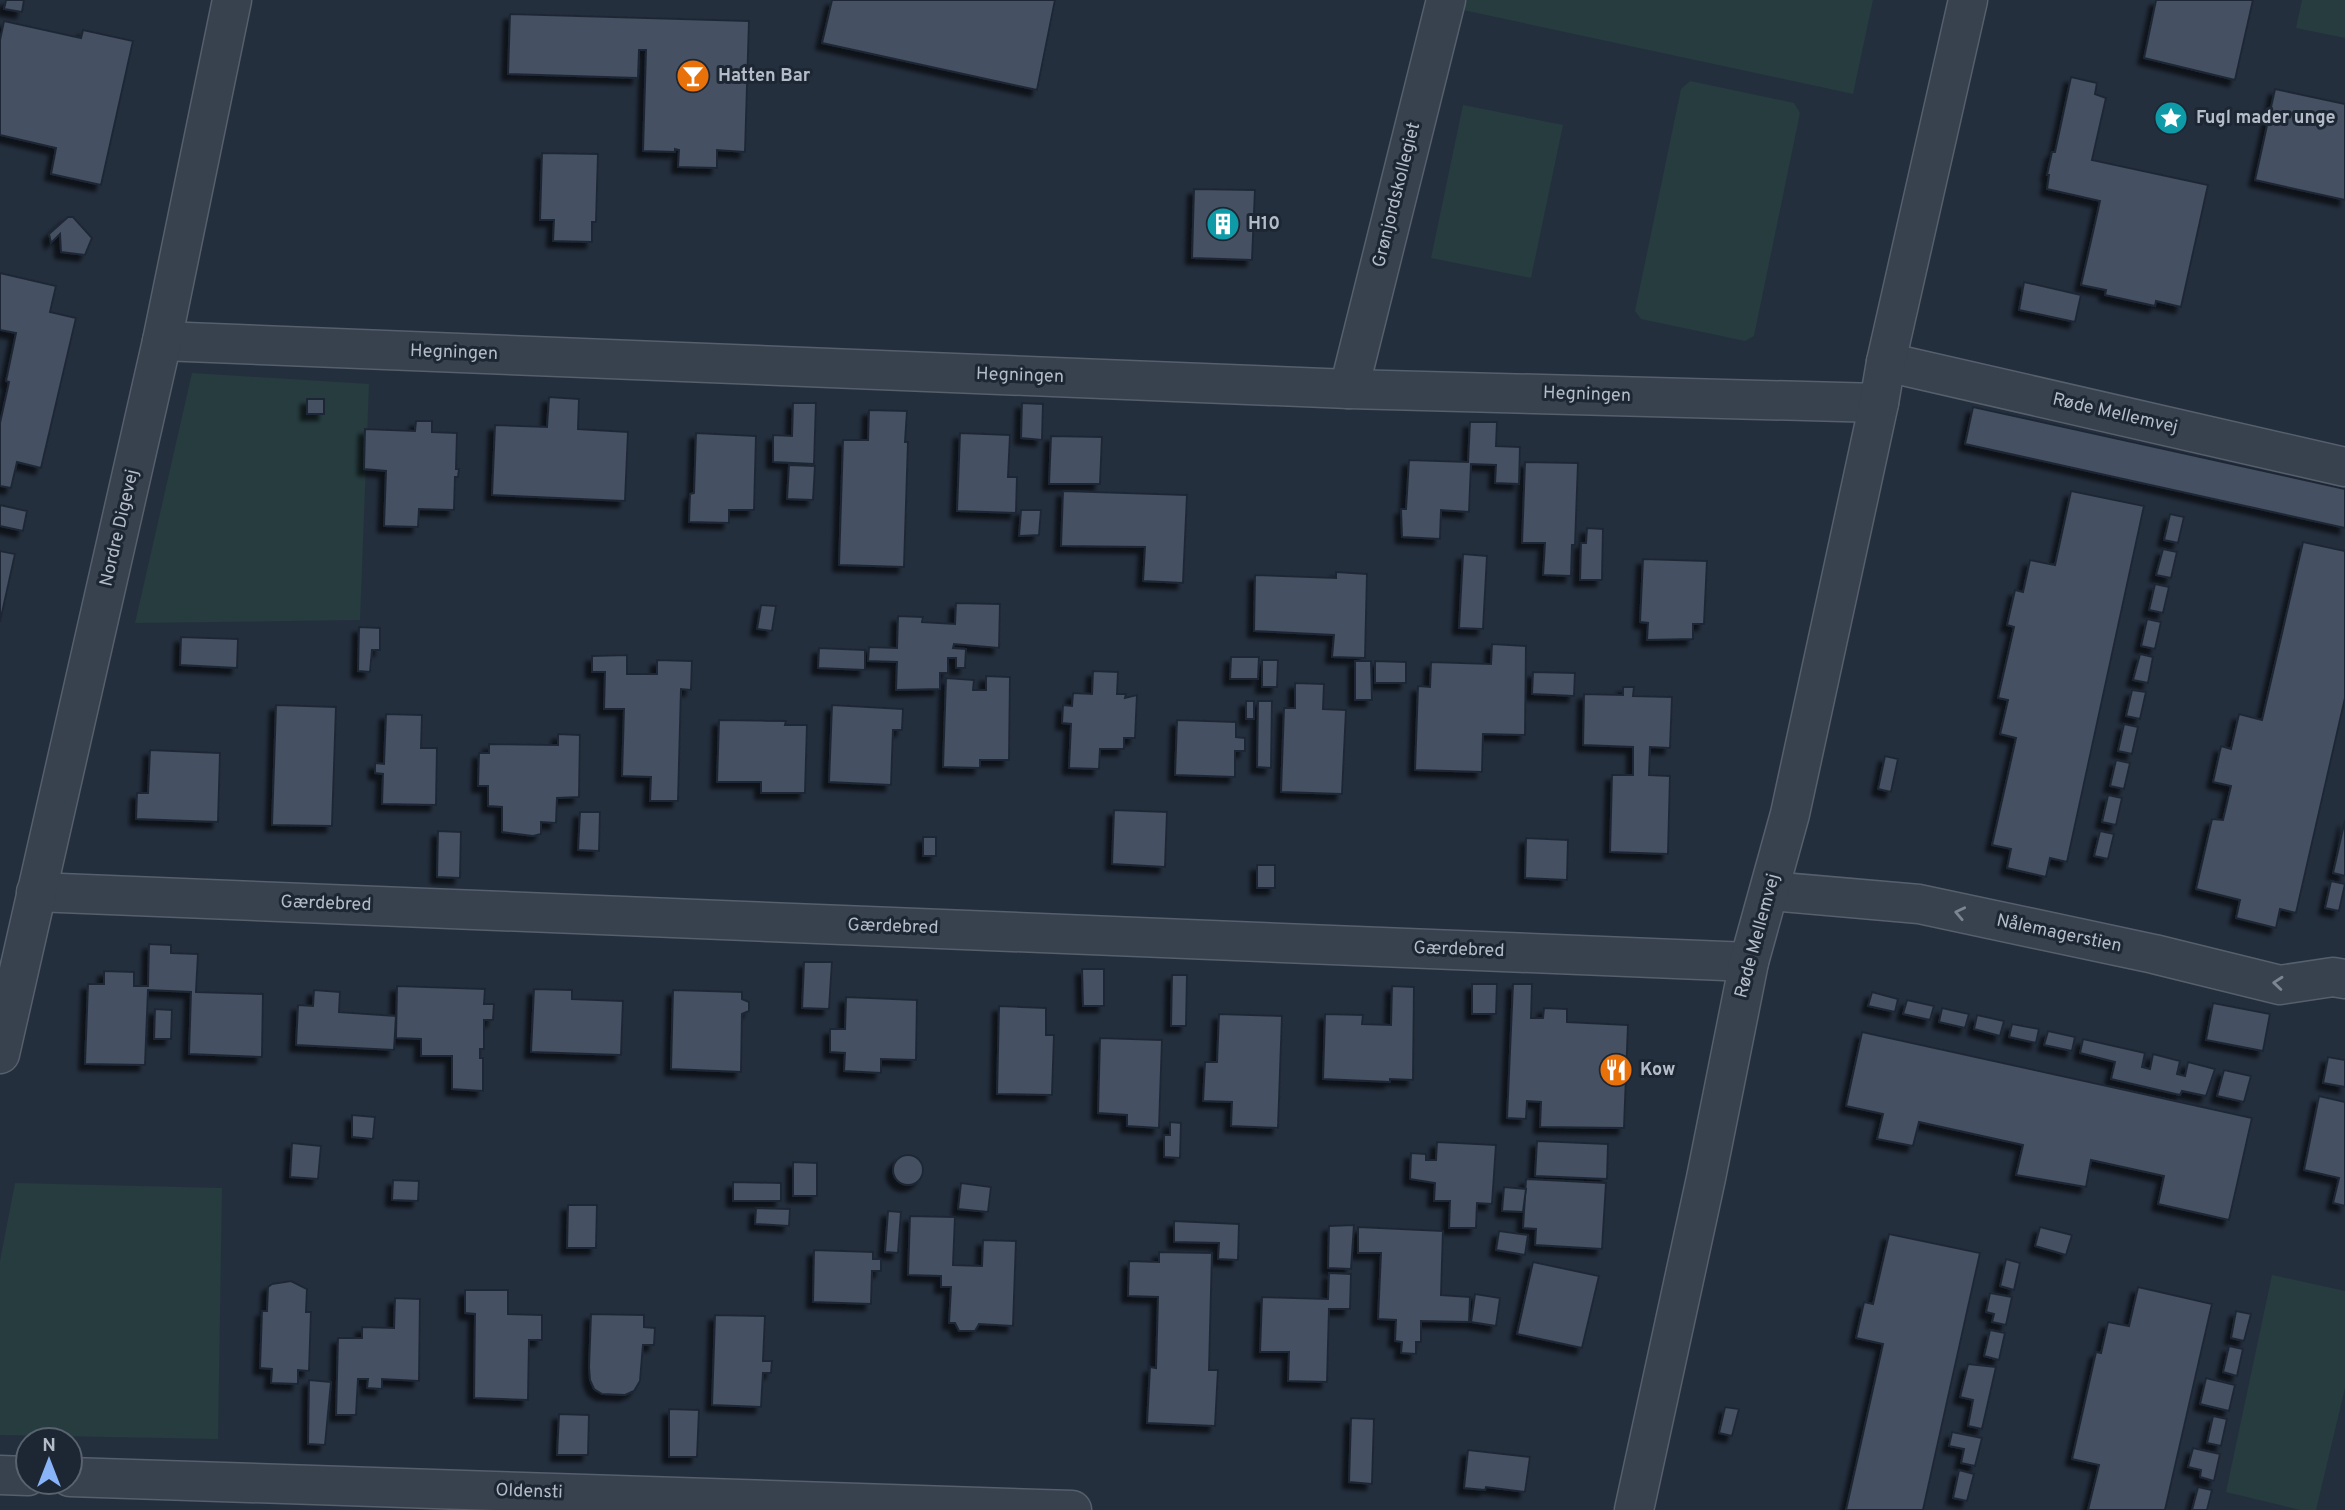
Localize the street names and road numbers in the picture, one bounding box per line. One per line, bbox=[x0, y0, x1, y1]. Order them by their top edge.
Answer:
street label: Grønjordskollegiet bbox=[1368, 120, 1426, 270]
street label: Hegningen bbox=[410, 340, 498, 366]
street label: Hegningen bbox=[976, 363, 1064, 389]
street label: Hegningen bbox=[1543, 382, 1631, 408]
street label: Røde Mellemvej bbox=[2050, 388, 2180, 440]
street label: Nordre Digevej bbox=[95, 467, 145, 589]
street label: Røde Mellemvej bbox=[1730, 871, 1786, 1001]
street label: Gærdebred bbox=[280, 891, 372, 917]
street label: Nålemagerstien bbox=[1994, 910, 2124, 958]
street label: Gærdebred bbox=[847, 914, 939, 940]
street label: Gærdebred bbox=[1413, 937, 1505, 963]
street label: Oldensti bbox=[495, 1479, 563, 1505]

